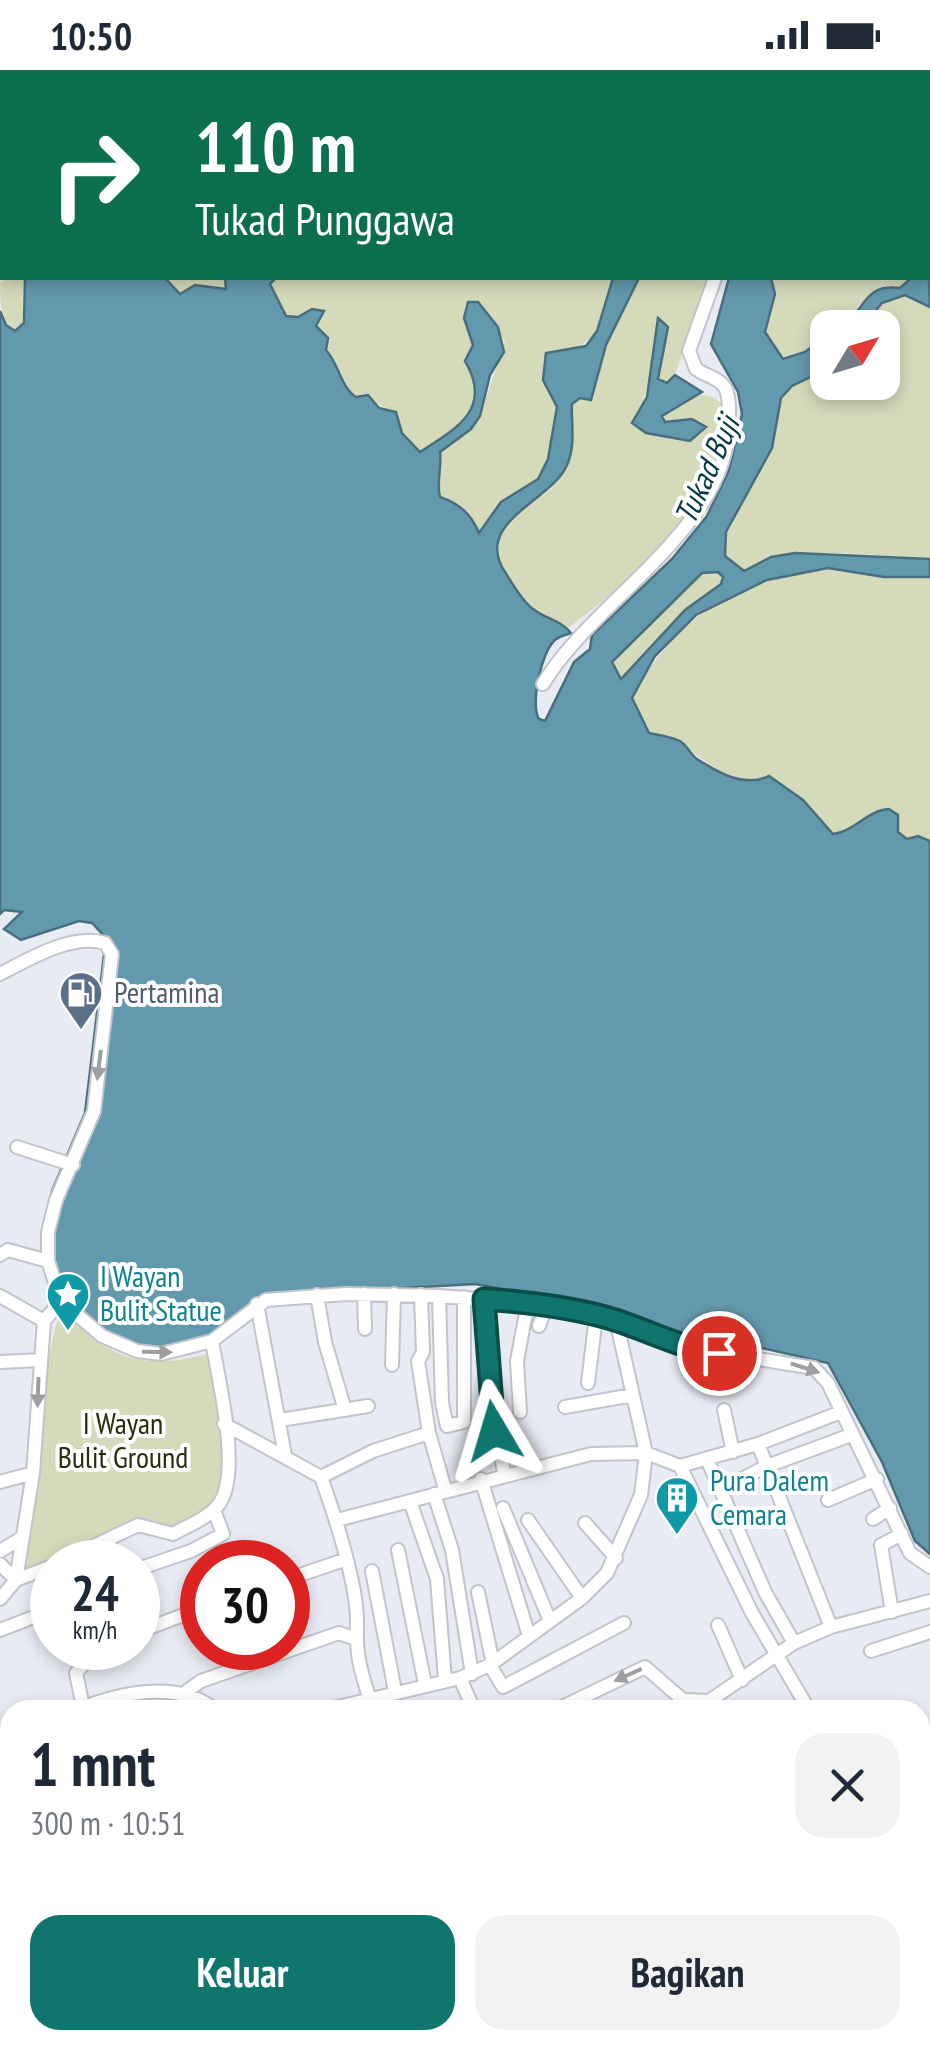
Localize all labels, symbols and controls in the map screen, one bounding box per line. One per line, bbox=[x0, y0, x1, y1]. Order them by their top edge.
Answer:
text: 10:50 bbox=[50, 11, 132, 60]
text: 110 m bbox=[195, 101, 356, 191]
icon: right bbox=[30, 110, 160, 240]
text: Tukad Punggawa bbox=[195, 189, 455, 247]
north arrow bbox=[810, 310, 900, 400]
map controls bbox=[810, 310, 900, 400]
water label: Tukad Buji bbox=[664, 405, 750, 530]
fuel station icon: Pertamina bbox=[58, 970, 104, 1031]
place label: Pertamina bbox=[114, 972, 219, 1011]
one-way arrow bbox=[91, 1049, 107, 1081]
place label: I Wayan Bulit Statue bbox=[100, 1256, 222, 1329]
place icon: I Wayan Bulit Statue bbox=[45, 1271, 91, 1332]
pin bbox=[677, 1311, 762, 1396]
icon: arrive bbox=[692, 1326, 747, 1381]
one-way arrow bbox=[142, 1344, 173, 1360]
one-way arrow bbox=[791, 1362, 821, 1377]
one-way arrow bbox=[30, 1377, 46, 1409]
position arrow bbox=[442, 1379, 546, 1483]
park label: I Wayan Bulit Ground bbox=[58, 1403, 188, 1476]
place label: Pura Dalem Cemara bbox=[710, 1460, 829, 1533]
building icon: Pura Dalem Cemara bbox=[654, 1475, 700, 1536]
speed limit sign: 30 bbox=[180, 1540, 310, 1670]
text: 24 bbox=[71, 1560, 119, 1625]
text: km/h bbox=[73, 1614, 117, 1646]
one-way arrow bbox=[613, 1666, 642, 1683]
text: 1 mnt bbox=[30, 1725, 155, 1803]
button: close bbox=[795, 1733, 900, 1838]
text: 300 m · 10:51 bbox=[30, 1802, 185, 1844]
button: Keluar bbox=[30, 1915, 455, 2030]
button: Bagikan bbox=[475, 1915, 900, 2030]

